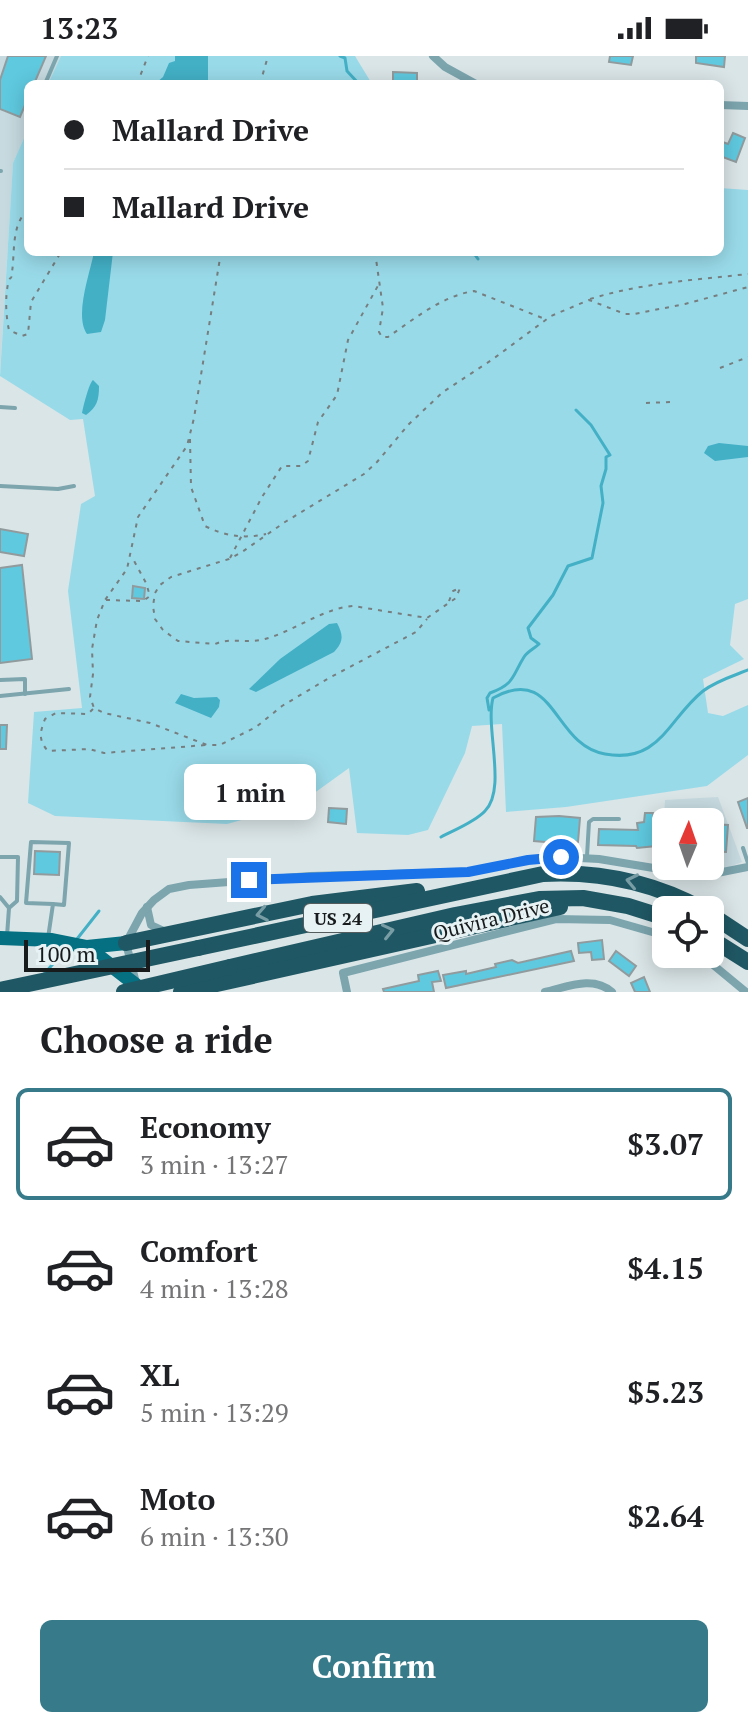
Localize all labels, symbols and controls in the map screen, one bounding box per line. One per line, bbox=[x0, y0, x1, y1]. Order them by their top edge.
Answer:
text: 13:23 bbox=[40, 8, 118, 48]
text: Mallard Drive bbox=[112, 110, 309, 150]
text: Mallard Drive bbox=[112, 187, 309, 227]
callout: 1 min bbox=[183, 764, 315, 820]
text: 1 min bbox=[214, 775, 286, 809]
north arrow bbox=[652, 808, 724, 880]
map controls bbox=[652, 808, 724, 968]
route start bbox=[543, 839, 579, 875]
route end bbox=[231, 862, 267, 898]
one-way arrow bbox=[625, 873, 639, 890]
street label: Quivira Drive bbox=[430, 892, 552, 946]
button: locate bbox=[652, 896, 724, 968]
road number: US 24 bbox=[304, 904, 372, 932]
one-way arrow bbox=[256, 905, 270, 922]
one-way arrow bbox=[381, 923, 395, 940]
scale bar bbox=[24, 936, 150, 972]
text: 100 m bbox=[36, 939, 96, 968]
text: Choose a ride bbox=[40, 1016, 273, 1063]
text: Economy bbox=[140, 1107, 271, 1147]
icon: car bbox=[44, 1108, 116, 1180]
text: $3.07 bbox=[627, 1124, 704, 1164]
text: 3 min · 13:27 bbox=[140, 1147, 289, 1181]
text: Comfort bbox=[140, 1231, 258, 1271]
icon: car bbox=[44, 1232, 116, 1304]
text: $4.15 bbox=[627, 1248, 704, 1288]
text: 4 min · 13:28 bbox=[140, 1271, 289, 1305]
text: XL bbox=[140, 1355, 179, 1395]
icon: car bbox=[44, 1356, 116, 1428]
text: $5.23 bbox=[627, 1372, 704, 1412]
text: 5 min · 13:29 bbox=[140, 1395, 289, 1429]
text: Moto bbox=[140, 1479, 215, 1519]
icon: car bbox=[44, 1480, 116, 1552]
text: $2.64 bbox=[627, 1496, 704, 1536]
text: 6 min · 13:30 bbox=[140, 1519, 289, 1553]
button: Confirm bbox=[40, 1620, 708, 1712]

